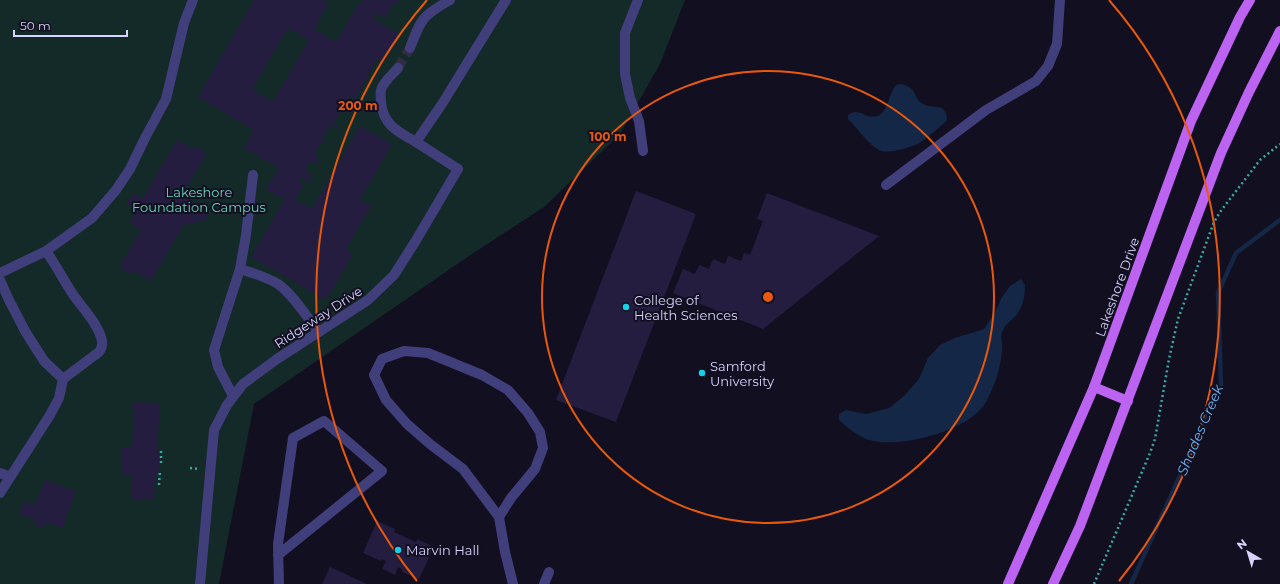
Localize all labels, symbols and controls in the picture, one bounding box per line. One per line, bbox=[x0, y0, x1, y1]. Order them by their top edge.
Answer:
scale bar bbox=[14, 12, 127, 38]
text: 50 m bbox=[20, 18, 51, 33]
text: 200 m bbox=[338, 98, 378, 113]
text: 100 m bbox=[590, 129, 626, 144]
park label: Lakeshore Foundation Campus bbox=[132, 184, 266, 215]
street label: Lakeshore Drive bbox=[1092, 235, 1142, 339]
street label: Ridgeway Drive bbox=[271, 283, 365, 351]
centre of rings bbox=[761, 290, 775, 304]
place label: College of Health Sciences bbox=[634, 292, 738, 323]
marker: College of Health Sciences bbox=[621, 302, 631, 312]
place label: Samford University bbox=[710, 358, 775, 389]
marker: Samford University bbox=[697, 368, 707, 378]
water label: Shades Creek bbox=[1173, 381, 1227, 478]
north arrow bbox=[1228, 532, 1268, 572]
text: N bbox=[1234, 536, 1250, 552]
place label: Marvin Hall bbox=[406, 542, 479, 558]
marker: Marvin Hall bbox=[393, 545, 403, 555]

